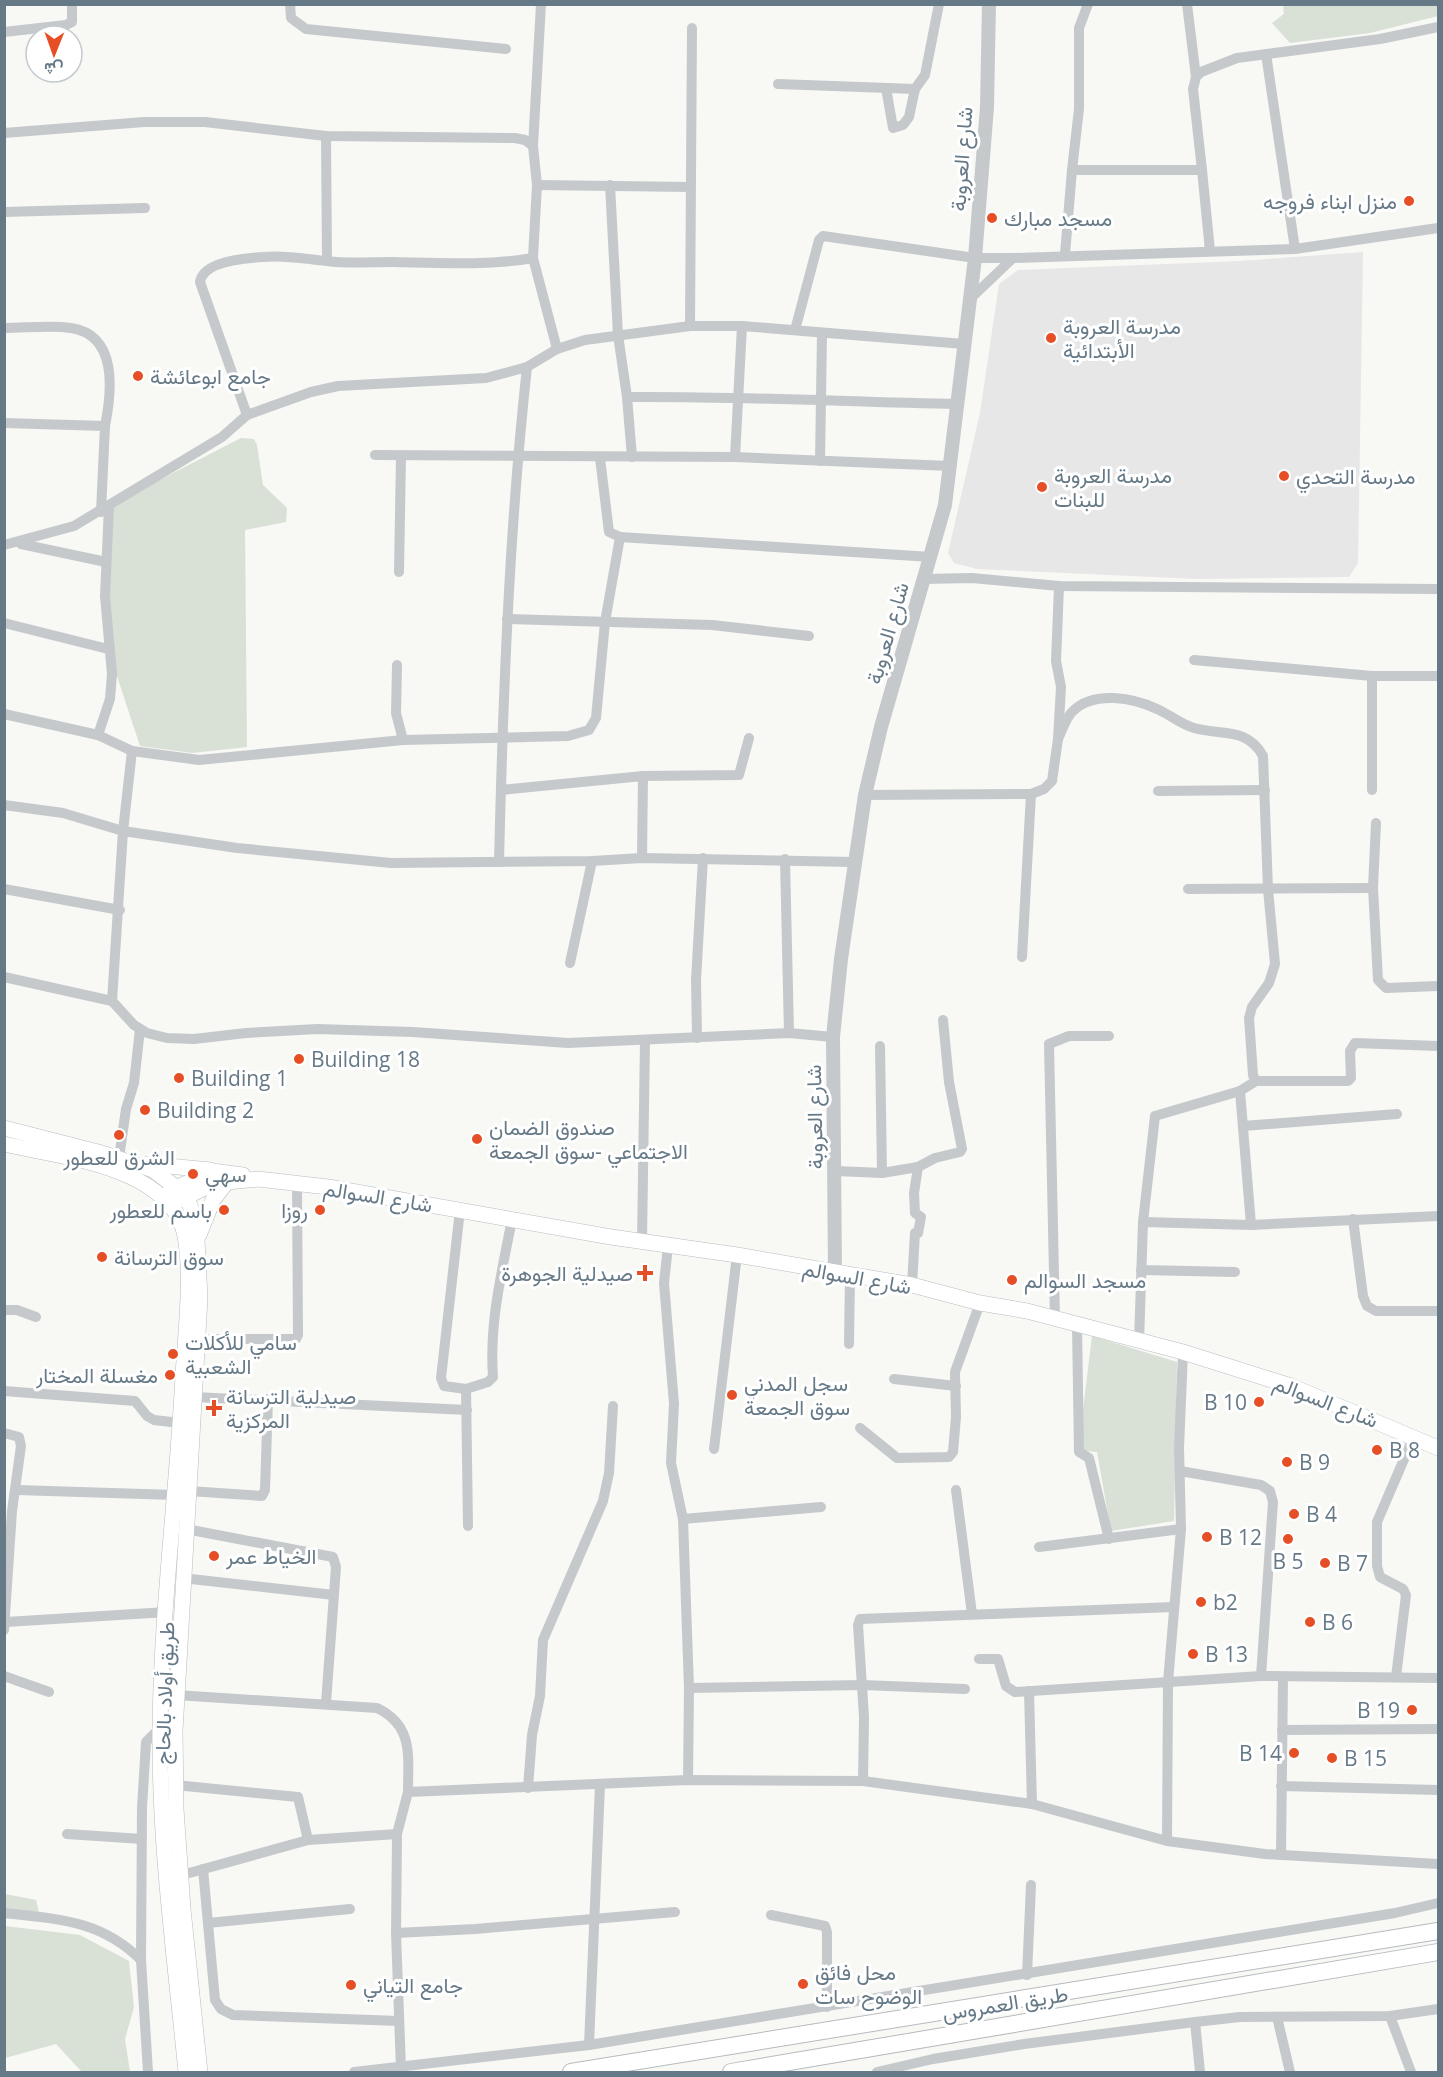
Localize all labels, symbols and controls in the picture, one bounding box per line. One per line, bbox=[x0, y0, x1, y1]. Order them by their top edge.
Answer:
north arrow bbox=[24, 24, 84, 84]
text: ش bbox=[44, 58, 64, 80]
street label: شارع العروبة bbox=[943, 106, 980, 212]
place label: منزل ابناء فروجه bbox=[1263, 187, 1397, 215]
marker: منزل ابناء فروجه bbox=[1402, 194, 1416, 208]
place label: مسجد مبارك bbox=[1004, 204, 1112, 232]
marker: مسجد مبارك bbox=[985, 211, 999, 225]
place label: مدرسة العروبة الأبتدائية bbox=[1063, 312, 1181, 364]
marker: مدرسة العروبة الأبتدائية bbox=[1044, 331, 1058, 345]
place label: جامع ابوعائشة bbox=[150, 362, 271, 391]
marker: جامع ابوعائشة bbox=[131, 369, 145, 383]
place label: مدرسة العروبة للبنات bbox=[1054, 461, 1172, 513]
place label: مدرسة التحدي bbox=[1296, 462, 1416, 494]
marker: مدرسة التحدي bbox=[1277, 469, 1291, 483]
marker: مدرسة العروبة للبنات bbox=[1035, 480, 1049, 494]
street label: شارع العروبة bbox=[859, 579, 916, 688]
place label: Building 18 bbox=[311, 1045, 420, 1073]
marker: Building 18 bbox=[292, 1052, 306, 1066]
place label: Building 1 bbox=[191, 1064, 288, 1092]
street label: شارع العروبة bbox=[799, 1064, 830, 1170]
marker: Building 1 bbox=[172, 1071, 186, 1085]
place label: Building 2 bbox=[157, 1096, 254, 1124]
marker: Building 2 bbox=[138, 1103, 152, 1117]
place label: صندوق الضمان الاجتماعي -سوق الجمعة bbox=[489, 1113, 688, 1169]
marker: الشرق للعطور bbox=[112, 1128, 126, 1142]
marker: صندوق الضمان الاجتماعي -سوق الجمعة bbox=[470, 1132, 484, 1146]
place label: الشرق للعطور bbox=[62, 1143, 175, 1171]
place label: سهي bbox=[205, 1160, 246, 1192]
marker: سهي bbox=[186, 1167, 200, 1181]
street label: شارع السوالم bbox=[321, 1174, 434, 1219]
place label: باسم للعطور bbox=[109, 1196, 212, 1225]
place label: روزا bbox=[281, 1196, 308, 1224]
marker: باسم للعطور bbox=[217, 1203, 231, 1217]
marker: روزا bbox=[313, 1203, 327, 1217]
place label: سوق الترسانة bbox=[114, 1243, 224, 1271]
marker: سوق الترسانة bbox=[95, 1250, 109, 1264]
street label: شارع السوالم bbox=[800, 1254, 914, 1301]
place label: صيدلية الجوهرة bbox=[501, 1259, 633, 1287]
marker: صيدلية الجوهرة bbox=[638, 1266, 652, 1280]
place label: مسجد السوالم bbox=[1024, 1266, 1146, 1295]
marker: مسجد السوالم bbox=[1005, 1273, 1019, 1287]
place label: سامي للأكلات الشعبية bbox=[185, 1328, 297, 1380]
marker: سامي للأكلات الشعبية bbox=[166, 1347, 180, 1361]
place label: مغسلة المختار bbox=[35, 1361, 158, 1389]
marker: مغسلة المختار bbox=[163, 1368, 177, 1382]
street label: شارع السوالم bbox=[1269, 1368, 1382, 1435]
place label: سجل المدني سوق الجمعة bbox=[744, 1369, 850, 1421]
place label: صيدلية الترسانة المركزية bbox=[226, 1382, 356, 1434]
marker: سجل المدني سوق الجمعة bbox=[725, 1388, 739, 1402]
place label: B 10 bbox=[1204, 1388, 1247, 1416]
marker: B 10 bbox=[1252, 1395, 1266, 1409]
marker: صيدلية الترسانة المركزية bbox=[207, 1401, 221, 1415]
place label: B 8 bbox=[1389, 1436, 1420, 1464]
marker: B 8 bbox=[1370, 1443, 1384, 1457]
place label: B 9 bbox=[1299, 1448, 1330, 1476]
marker: B 9 bbox=[1280, 1455, 1294, 1469]
place label: B 4 bbox=[1306, 1500, 1337, 1528]
marker: B 4 bbox=[1287, 1507, 1301, 1521]
place label: B 12 bbox=[1219, 1523, 1262, 1551]
marker: B 12 bbox=[1200, 1530, 1214, 1544]
marker: B 5 bbox=[1281, 1532, 1295, 1546]
place label: الخياط عمر bbox=[225, 1542, 316, 1570]
place label: B 5 bbox=[1272, 1547, 1304, 1575]
marker: الخياط عمر bbox=[207, 1549, 221, 1563]
place label: B 7 bbox=[1337, 1549, 1368, 1577]
marker: B 7 bbox=[1318, 1556, 1332, 1570]
place label: b2 bbox=[1213, 1588, 1238, 1616]
marker: b2 bbox=[1194, 1595, 1208, 1609]
place label: B 6 bbox=[1322, 1608, 1353, 1636]
marker: B 6 bbox=[1303, 1615, 1317, 1629]
street label: طريق أولاد بالحاج bbox=[148, 1621, 181, 1765]
place label: B 13 bbox=[1205, 1640, 1248, 1668]
marker: B 13 bbox=[1186, 1647, 1200, 1661]
place label: B 19 bbox=[1357, 1696, 1400, 1724]
marker: B 19 bbox=[1405, 1703, 1419, 1717]
place label: B 14 bbox=[1239, 1739, 1282, 1767]
place label: B 15 bbox=[1344, 1744, 1387, 1772]
marker: B 14 bbox=[1287, 1746, 1301, 1760]
marker: B 15 bbox=[1325, 1751, 1339, 1765]
place label: محل فائق الوضوح سات bbox=[815, 1958, 922, 2011]
place label: جامع التياني bbox=[363, 1971, 463, 2003]
marker: محل فائق الوضوح سات bbox=[796, 1977, 810, 1991]
marker: جامع التياني bbox=[344, 1978, 358, 1992]
street label: طريق العمروس bbox=[940, 1979, 1070, 2027]

